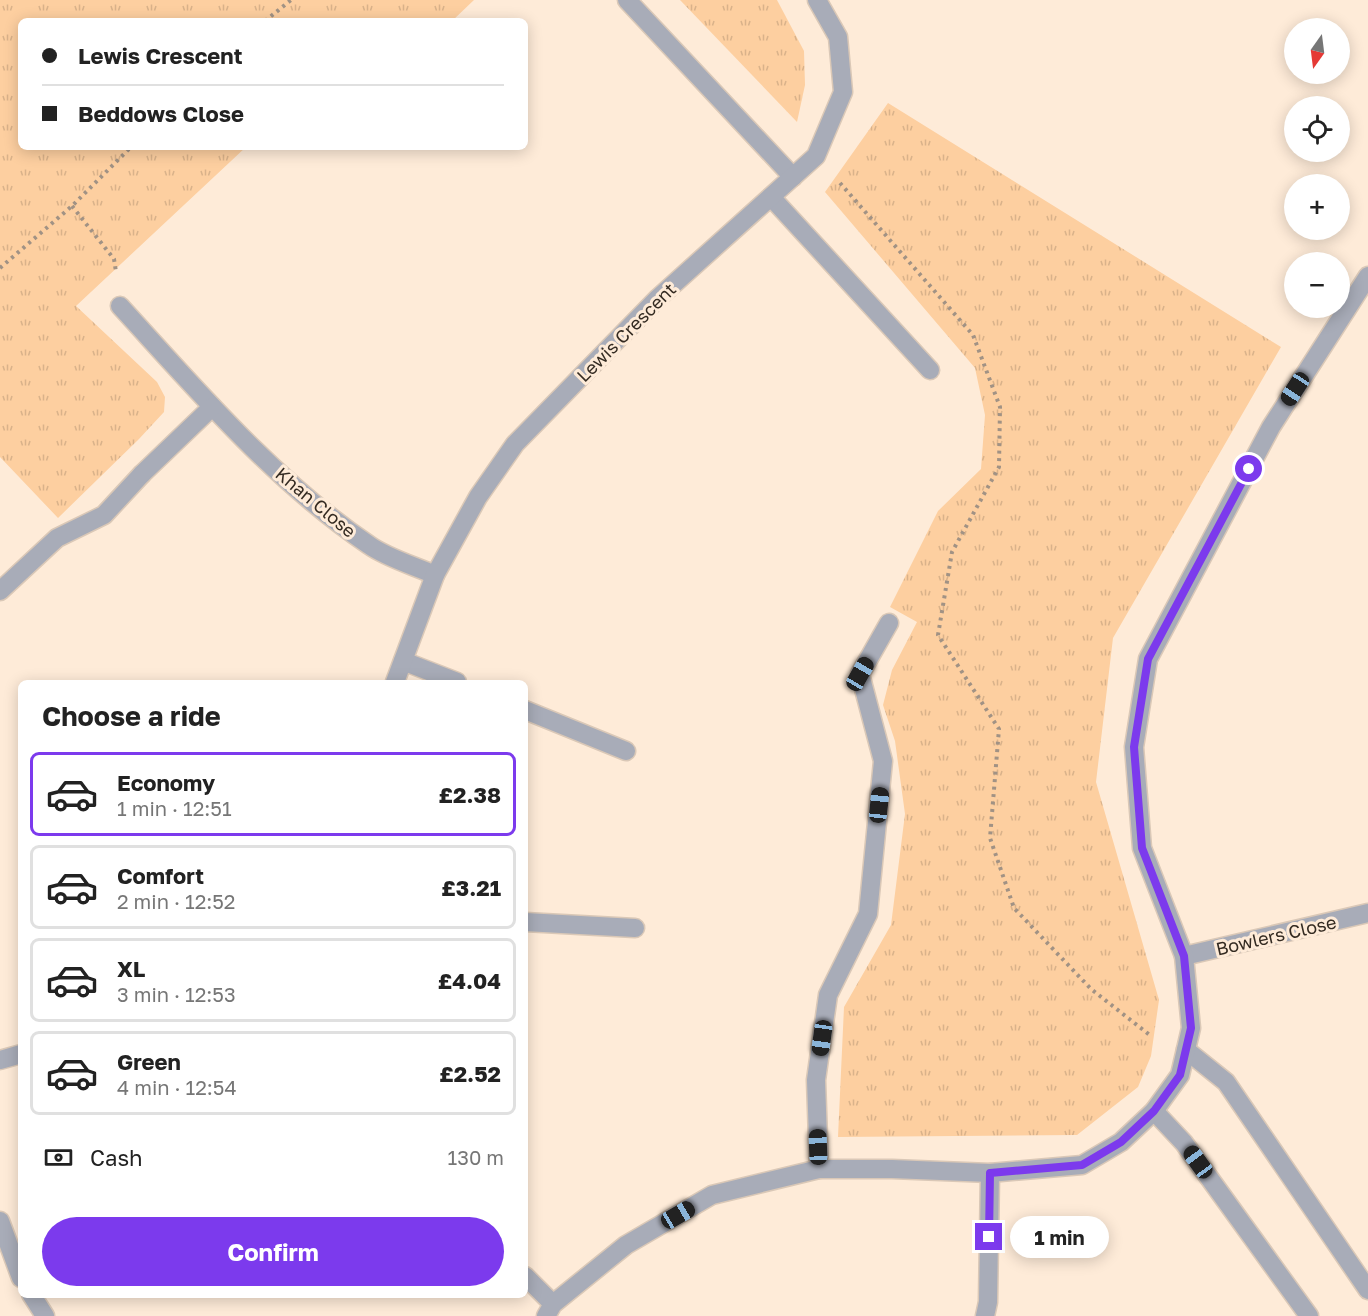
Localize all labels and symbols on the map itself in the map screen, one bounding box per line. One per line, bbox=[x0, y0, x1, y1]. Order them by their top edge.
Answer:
north arrow bbox=[1284, 18, 1350, 84]
street label: Lewis Crescent bbox=[572, 278, 680, 386]
car bbox=[1278, 369, 1312, 409]
route start bbox=[1235, 455, 1262, 482]
street label: Khan Close bbox=[271, 462, 361, 542]
car bbox=[843, 654, 877, 694]
car bbox=[868, 786, 890, 824]
street label: Bowlers Close bbox=[1214, 910, 1338, 960]
car bbox=[811, 1019, 833, 1057]
car bbox=[808, 1129, 828, 1165]
car bbox=[1180, 1142, 1216, 1182]
car bbox=[658, 1198, 698, 1232]
callout: 1 min bbox=[1010, 1216, 1109, 1258]
route end bbox=[975, 1223, 1002, 1250]

